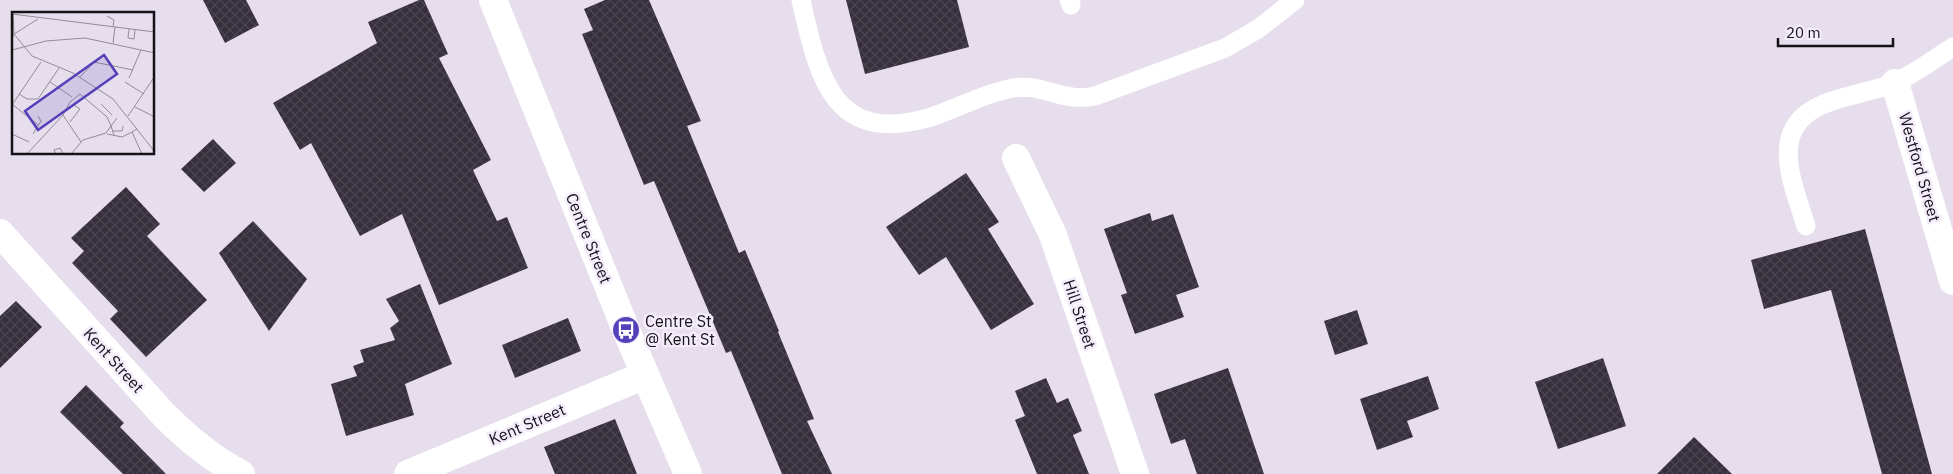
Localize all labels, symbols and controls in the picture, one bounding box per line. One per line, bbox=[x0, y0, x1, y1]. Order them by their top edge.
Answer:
inset map bbox=[12, 12, 155, 155]
scale bar bbox=[1778, 15, 1893, 47]
text: 20 m bbox=[1786, 23, 1821, 42]
street label: Westford Street bbox=[1895, 110, 1945, 224]
street label: Centre Street bbox=[562, 190, 616, 286]
street label: Hill Street bbox=[1059, 277, 1101, 351]
place label: Centre St @ Kent St bbox=[645, 311, 715, 349]
bus stop icon: Centre St @ Kent St bbox=[611, 315, 641, 345]
street label: Kent Street bbox=[80, 323, 148, 397]
street label: Kent Street bbox=[486, 399, 568, 449]

